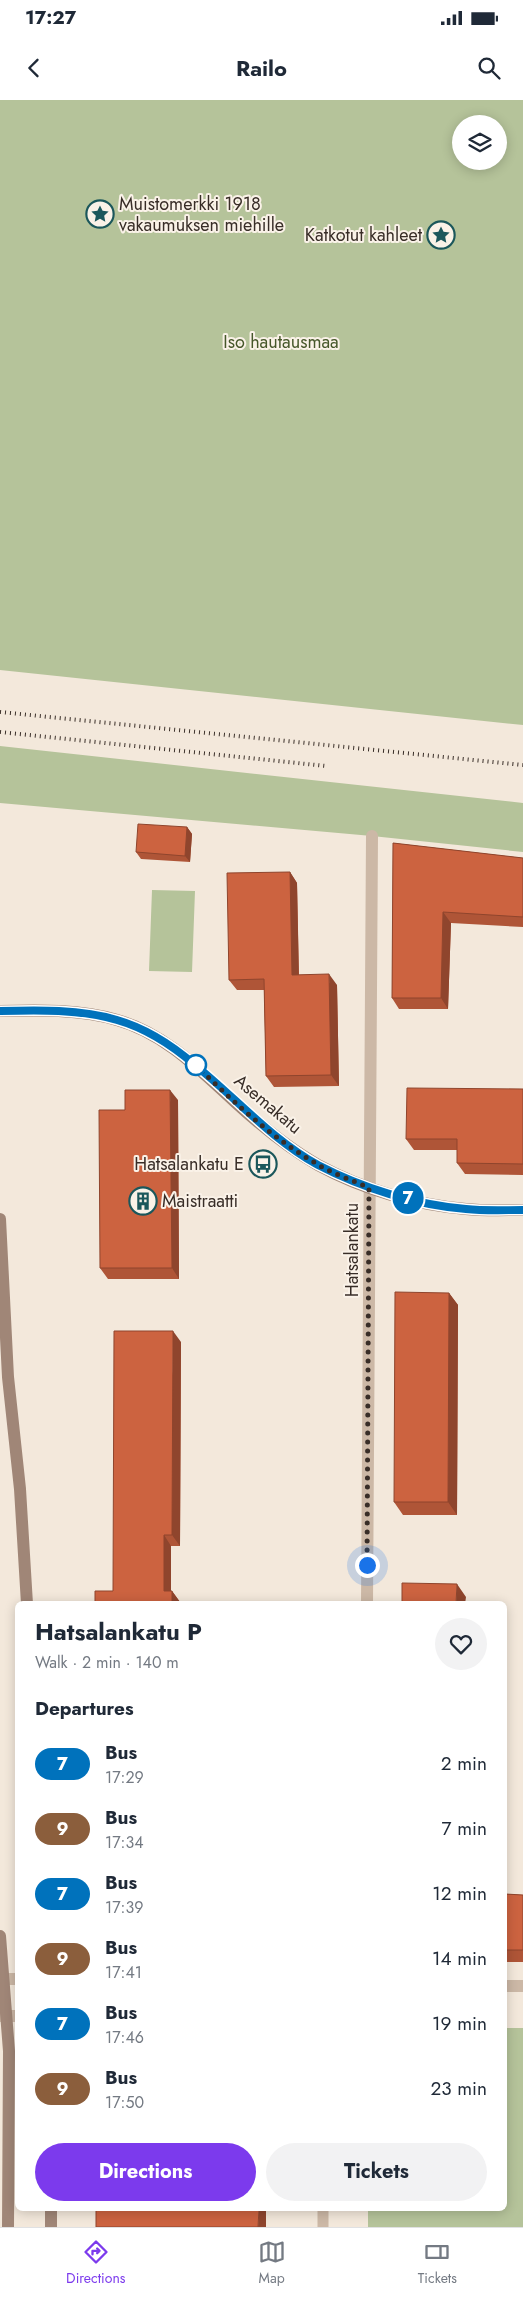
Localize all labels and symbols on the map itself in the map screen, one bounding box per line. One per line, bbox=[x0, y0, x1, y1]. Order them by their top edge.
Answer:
place label: Muistomerkki 1918 vakaumuksen miehille bbox=[119, 191, 284, 238]
place icon: Muistomerkki 1918 vakaumuksen miehille bbox=[85, 199, 115, 229]
place icon: Katkotut kahleet bbox=[426, 220, 456, 250]
place label: Katkotut kahleet bbox=[305, 222, 423, 248]
park label: Iso hautausmaa bbox=[223, 329, 339, 355]
unlabelled marker bbox=[185, 1054, 207, 1076]
street label: Asemakatu bbox=[228, 1068, 308, 1140]
bus stop icon: Hatsalankatu E bbox=[248, 1149, 278, 1179]
place label: Hatsalankatu E bbox=[134, 1151, 244, 1177]
line badge: 7 bbox=[392, 1182, 424, 1214]
building icon: Maistraatti bbox=[128, 1186, 158, 1216]
place label: Maistraatti bbox=[162, 1188, 238, 1214]
street label: Hatsalankatu bbox=[339, 1203, 365, 1297]
your location bbox=[355, 1553, 380, 1578]

